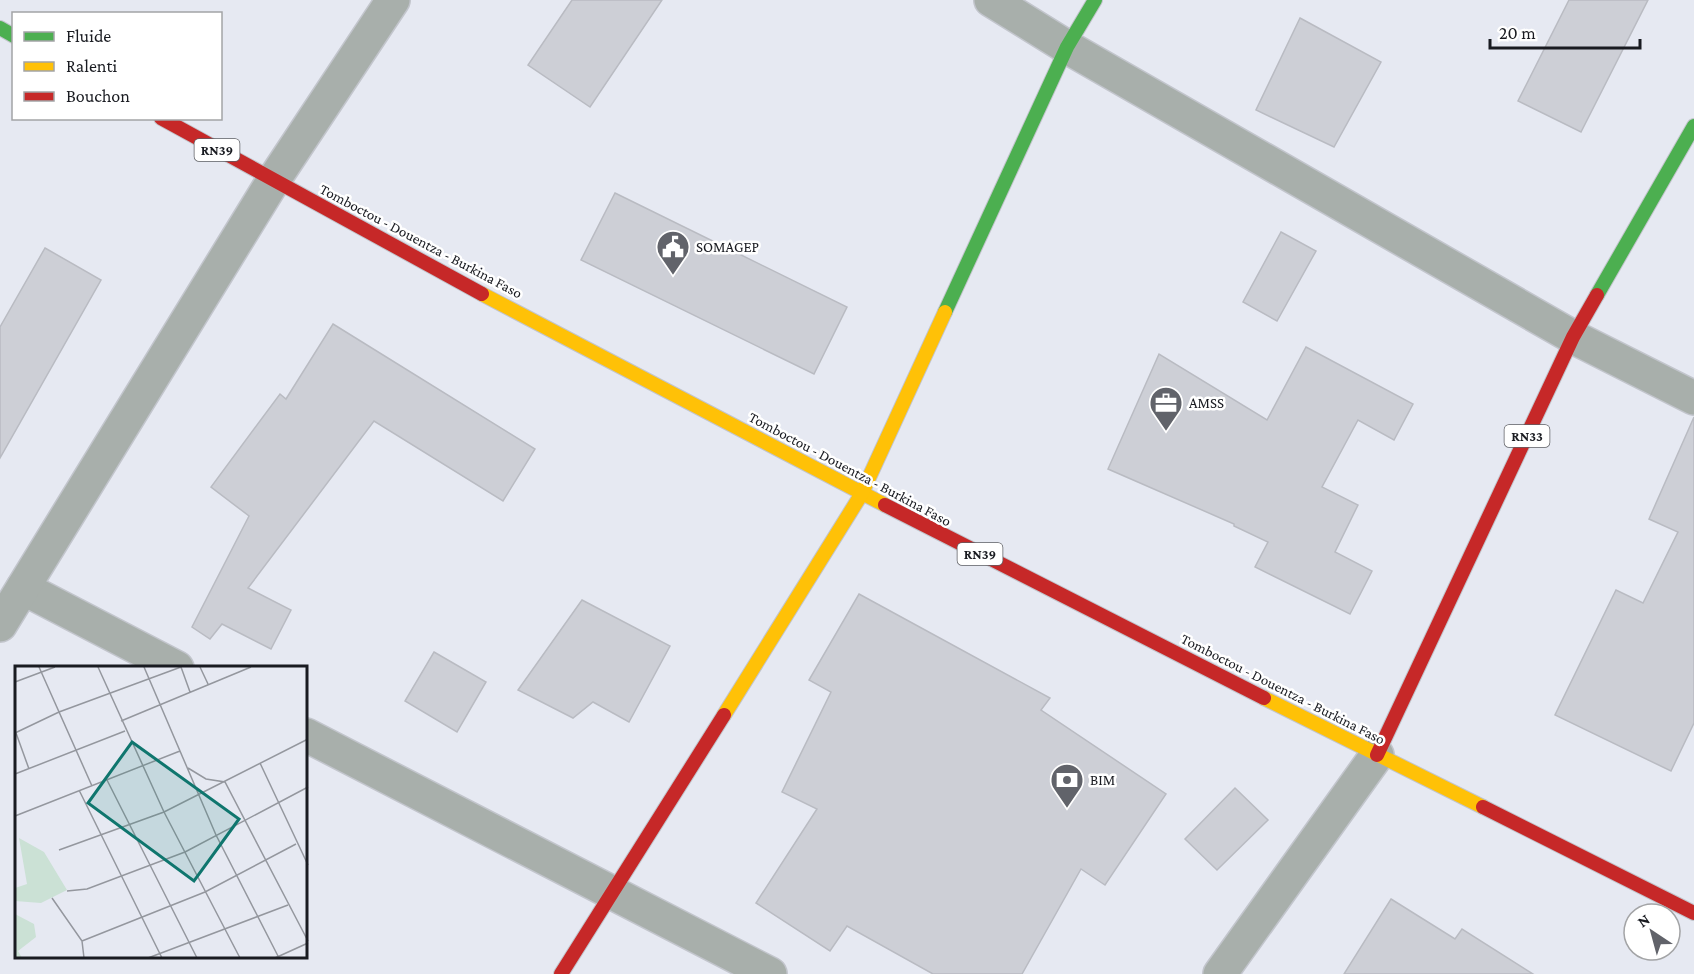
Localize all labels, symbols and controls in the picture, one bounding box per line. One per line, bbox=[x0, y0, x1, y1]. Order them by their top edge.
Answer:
legend bbox=[12, 12, 222, 120]
scale bar bbox=[1490, 12, 1640, 50]
text: 20 m bbox=[1499, 23, 1536, 43]
text: Fluide bbox=[66, 26, 111, 46]
text: Ralenti bbox=[66, 56, 117, 76]
text: Bouchon bbox=[66, 86, 130, 106]
road number: RN39 bbox=[194, 139, 240, 161]
street label: Tomboctou - Douentza - Burkina Faso bbox=[317, 181, 525, 301]
public building icon: SOMAGEP bbox=[655, 229, 691, 276]
place label: SOMAGEP bbox=[696, 239, 759, 255]
office icon: AMSS bbox=[1148, 385, 1184, 432]
place label: AMSS bbox=[1189, 395, 1224, 411]
street label: Tomboctou - Douentza - Burkina Faso bbox=[746, 409, 954, 529]
road number: RN33 bbox=[1504, 425, 1550, 447]
road number: RN39 bbox=[958, 543, 1002, 565]
street label: Tomboctou - Douentza - Burkina Faso bbox=[1178, 630, 1388, 748]
inset map bbox=[15, 666, 308, 959]
bank icon: BIM bbox=[1049, 762, 1085, 809]
place label: BIM bbox=[1090, 772, 1115, 788]
north arrow bbox=[1622, 902, 1682, 962]
text: N bbox=[1634, 910, 1653, 930]

